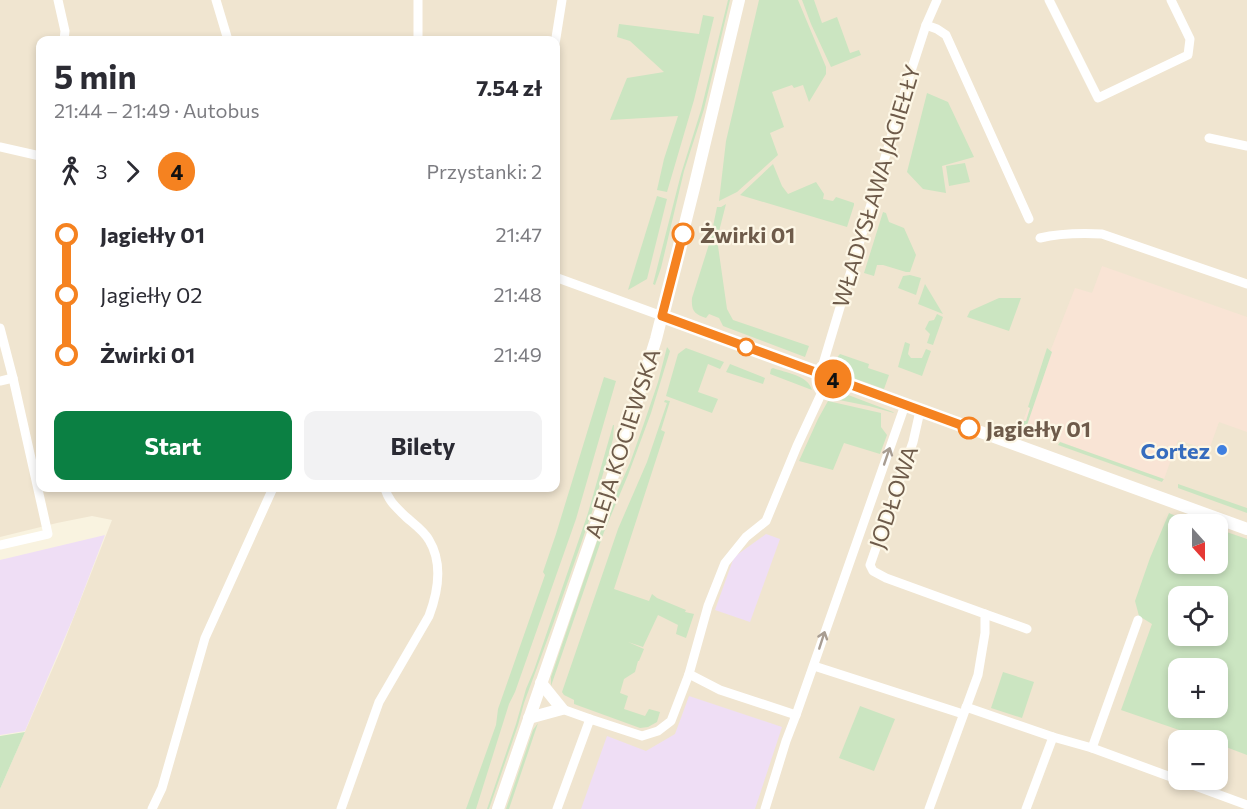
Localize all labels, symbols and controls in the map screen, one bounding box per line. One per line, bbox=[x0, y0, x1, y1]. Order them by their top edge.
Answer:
text: 5 min bbox=[54, 55, 137, 96]
street label: WŁADYSŁAWA JAGIEŁŁY bbox=[826, 61, 926, 311]
text: 7.54 zł bbox=[476, 74, 542, 101]
text: 21:44 – 21:49 · Autobus bbox=[54, 98, 260, 122]
icon: walk bbox=[54, 155, 87, 188]
icon: forward bbox=[116, 155, 149, 188]
text: 3 bbox=[96, 159, 107, 183]
text: 4 bbox=[170, 159, 183, 184]
text: Przystanki: 2 bbox=[426, 159, 542, 183]
text: Jagiełły 01 bbox=[100, 221, 205, 248]
place label: Żwirki 01 bbox=[700, 221, 795, 248]
text: 21:47 bbox=[495, 222, 542, 246]
marker: Żwirki 01 bbox=[672, 223, 694, 245]
text: Jagiełły 02 bbox=[100, 281, 202, 308]
text: 21:48 bbox=[494, 282, 542, 306]
unlabelled marker bbox=[737, 338, 755, 356]
text: Żwirki 01 bbox=[100, 341, 195, 368]
text: 21:49 bbox=[494, 342, 542, 366]
street label: ALEJA KOCIEWSKA bbox=[579, 345, 665, 541]
line badge: 4 bbox=[814, 360, 852, 398]
text: 4 bbox=[827, 367, 839, 392]
button: Start bbox=[54, 411, 292, 480]
button: Bilety bbox=[304, 411, 542, 480]
place label: Jagiełły 01 bbox=[986, 415, 1091, 442]
marker: Jagiełły 01 bbox=[958, 417, 980, 439]
place label: Cortez bbox=[1141, 437, 1210, 464]
street label: JODŁOWA bbox=[863, 442, 923, 552]
marker: Cortez bbox=[1215, 443, 1229, 457]
one-way arrow bbox=[882, 447, 893, 466]
north arrow bbox=[1168, 514, 1228, 574]
map controls bbox=[1168, 514, 1228, 790]
button: locate bbox=[1168, 586, 1228, 646]
one-way arrow bbox=[817, 631, 828, 650]
button: + bbox=[1168, 658, 1228, 718]
button: − bbox=[1168, 730, 1228, 790]

